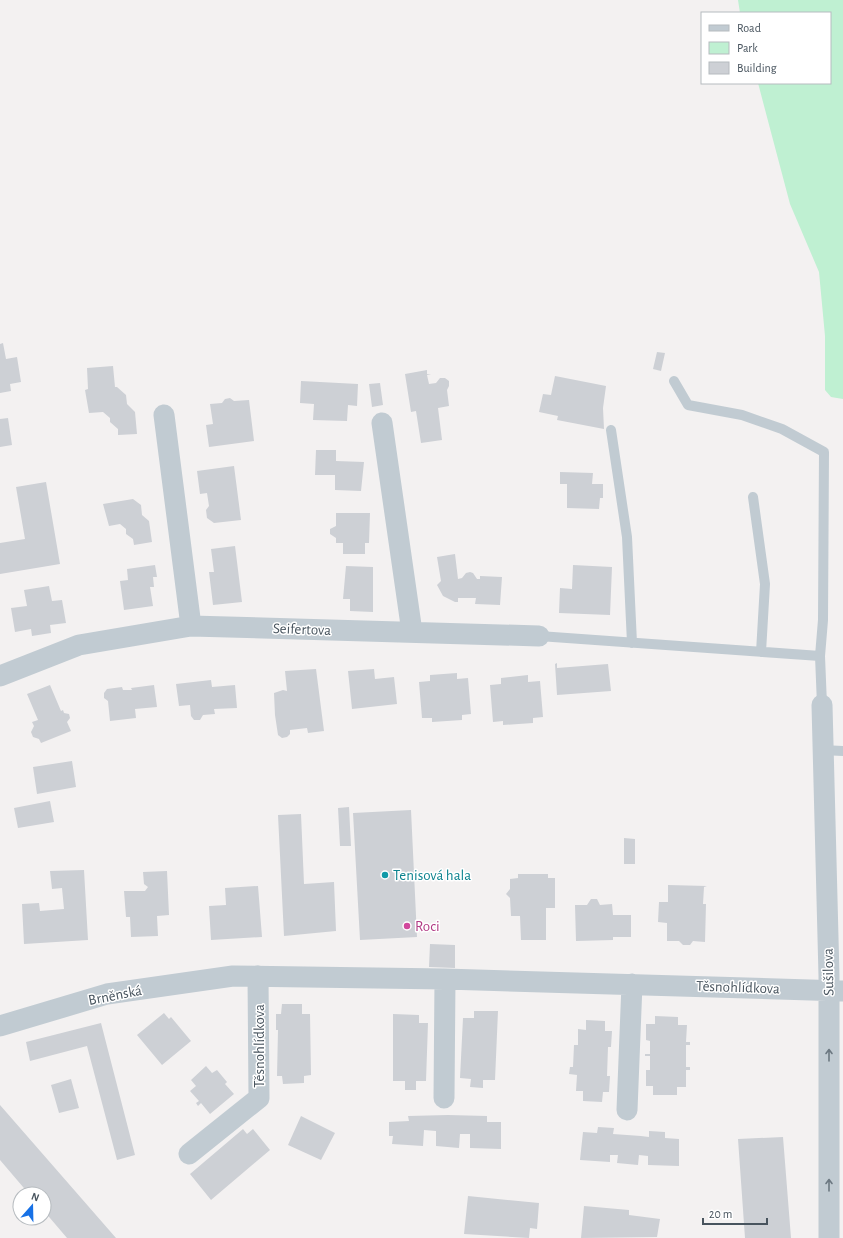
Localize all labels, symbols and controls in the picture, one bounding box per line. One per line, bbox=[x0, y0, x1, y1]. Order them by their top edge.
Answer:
legend bbox=[701, 12, 831, 84]
text: Road bbox=[737, 22, 761, 34]
text: Park bbox=[737, 42, 758, 54]
text: Building bbox=[737, 62, 777, 74]
street label: Seifertova bbox=[273, 621, 331, 638]
place label: Tenisová hala bbox=[393, 868, 471, 883]
marker: Tenisová hala bbox=[380, 870, 390, 880]
place label: Roci bbox=[415, 919, 440, 934]
marker: Roci bbox=[402, 921, 412, 931]
street label: Sušilova bbox=[821, 948, 836, 996]
street label: Těsnohlídkova bbox=[696, 979, 780, 996]
street label: Brněnská bbox=[87, 983, 143, 1008]
street label: Těsnohlídkova bbox=[252, 1004, 267, 1088]
one-way arrow bbox=[825, 1049, 833, 1062]
one-way arrow bbox=[825, 1179, 833, 1192]
north arrow bbox=[12, 1186, 52, 1226]
text: N bbox=[30, 1191, 41, 1204]
scale bar bbox=[703, 1200, 767, 1226]
text: 20 m bbox=[709, 1208, 732, 1220]

